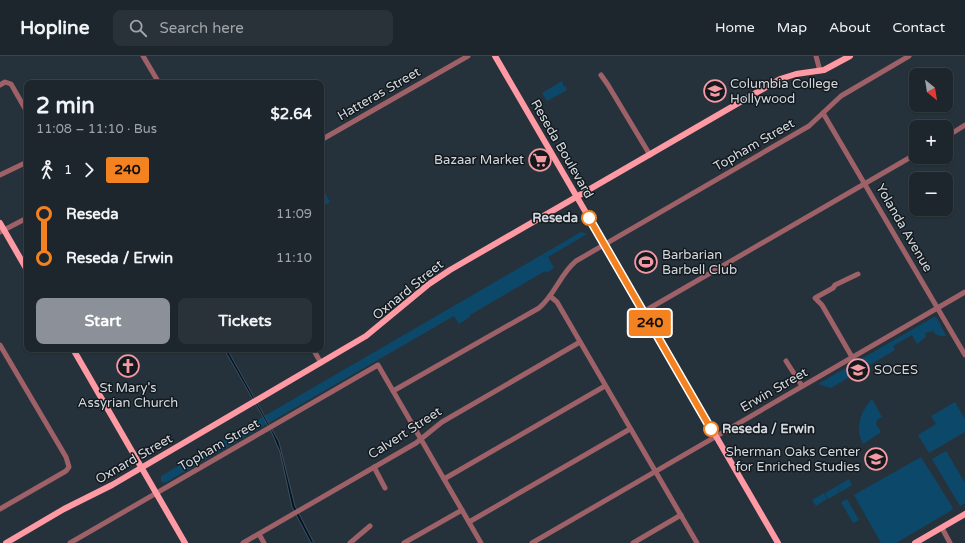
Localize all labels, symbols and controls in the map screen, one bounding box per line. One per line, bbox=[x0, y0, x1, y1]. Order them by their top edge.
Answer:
search box bbox=[113, 10, 393, 46]
text: Hopline bbox=[20, 17, 89, 39]
icon: search bbox=[127, 17, 149, 39]
text: Search here bbox=[159, 19, 244, 37]
text: Home bbox=[715, 19, 755, 36]
text: Map bbox=[777, 19, 807, 36]
text: About bbox=[829, 19, 871, 36]
text: Contact bbox=[893, 19, 945, 36]
street label: Hatteras Street bbox=[335, 64, 423, 124]
north arrow bbox=[909, 68, 953, 112]
map controls bbox=[909, 68, 953, 216]
place label: Columbia College Hollywood bbox=[730, 76, 838, 107]
school or university icon: Columbia College Hollywood bbox=[702, 78, 728, 104]
text: 2 min bbox=[36, 93, 95, 119]
street label: Reseda Boulevard bbox=[527, 97, 597, 201]
text: $2.64 bbox=[271, 105, 312, 123]
street label: Topham Street bbox=[711, 115, 797, 175]
button: + bbox=[909, 120, 953, 164]
text: 11:08 – 11:10 · Bus bbox=[36, 121, 157, 137]
supermarket icon: Bazaar Market bbox=[527, 147, 553, 173]
place label: Bazaar Market bbox=[434, 152, 524, 168]
icon: walk bbox=[36, 159, 58, 181]
icon: forward bbox=[78, 159, 100, 181]
text: 240 bbox=[114, 161, 141, 178]
text: 1 bbox=[64, 162, 72, 178]
button: − bbox=[909, 172, 953, 216]
street label: Yolanda Avenue bbox=[872, 181, 936, 275]
text: Reseda bbox=[66, 205, 119, 223]
text: 11:09 bbox=[276, 206, 312, 222]
place label: Reseda bbox=[532, 210, 578, 226]
marker: Reseda bbox=[581, 210, 597, 226]
place label: Barbarian Barbell Club bbox=[662, 247, 737, 278]
text: Reseda / Erwin bbox=[66, 249, 173, 267]
sports icon: Barbarian Barbell Club bbox=[633, 249, 659, 275]
text: 11:10 bbox=[276, 250, 312, 266]
street label: Oxnard Street bbox=[369, 257, 447, 323]
button: Start bbox=[36, 298, 170, 344]
button: Tickets bbox=[178, 298, 312, 344]
line badge: 240 bbox=[627, 310, 673, 336]
text: 240 bbox=[637, 314, 663, 331]
church icon: St Mary's Assyrian Church bbox=[115, 353, 141, 379]
school or university icon: SOCES bbox=[845, 357, 871, 383]
place label: SOCES bbox=[874, 362, 918, 378]
street label: Erwin Street bbox=[737, 364, 811, 416]
place label: St Mary's Assyrian Church bbox=[78, 380, 178, 411]
street label: Calvert Street bbox=[365, 403, 445, 463]
street label: Topham Street bbox=[176, 415, 262, 475]
marker: Reseda / Erwin bbox=[703, 421, 719, 437]
place label: Reseda / Erwin bbox=[722, 421, 815, 437]
street label: Oxnard Street bbox=[93, 431, 175, 487]
place label: Sherman Oaks Center for Enriched Studies bbox=[726, 444, 860, 475]
school or university icon: Sherman Oaks Center for Enriched Studies bbox=[863, 446, 889, 472]

